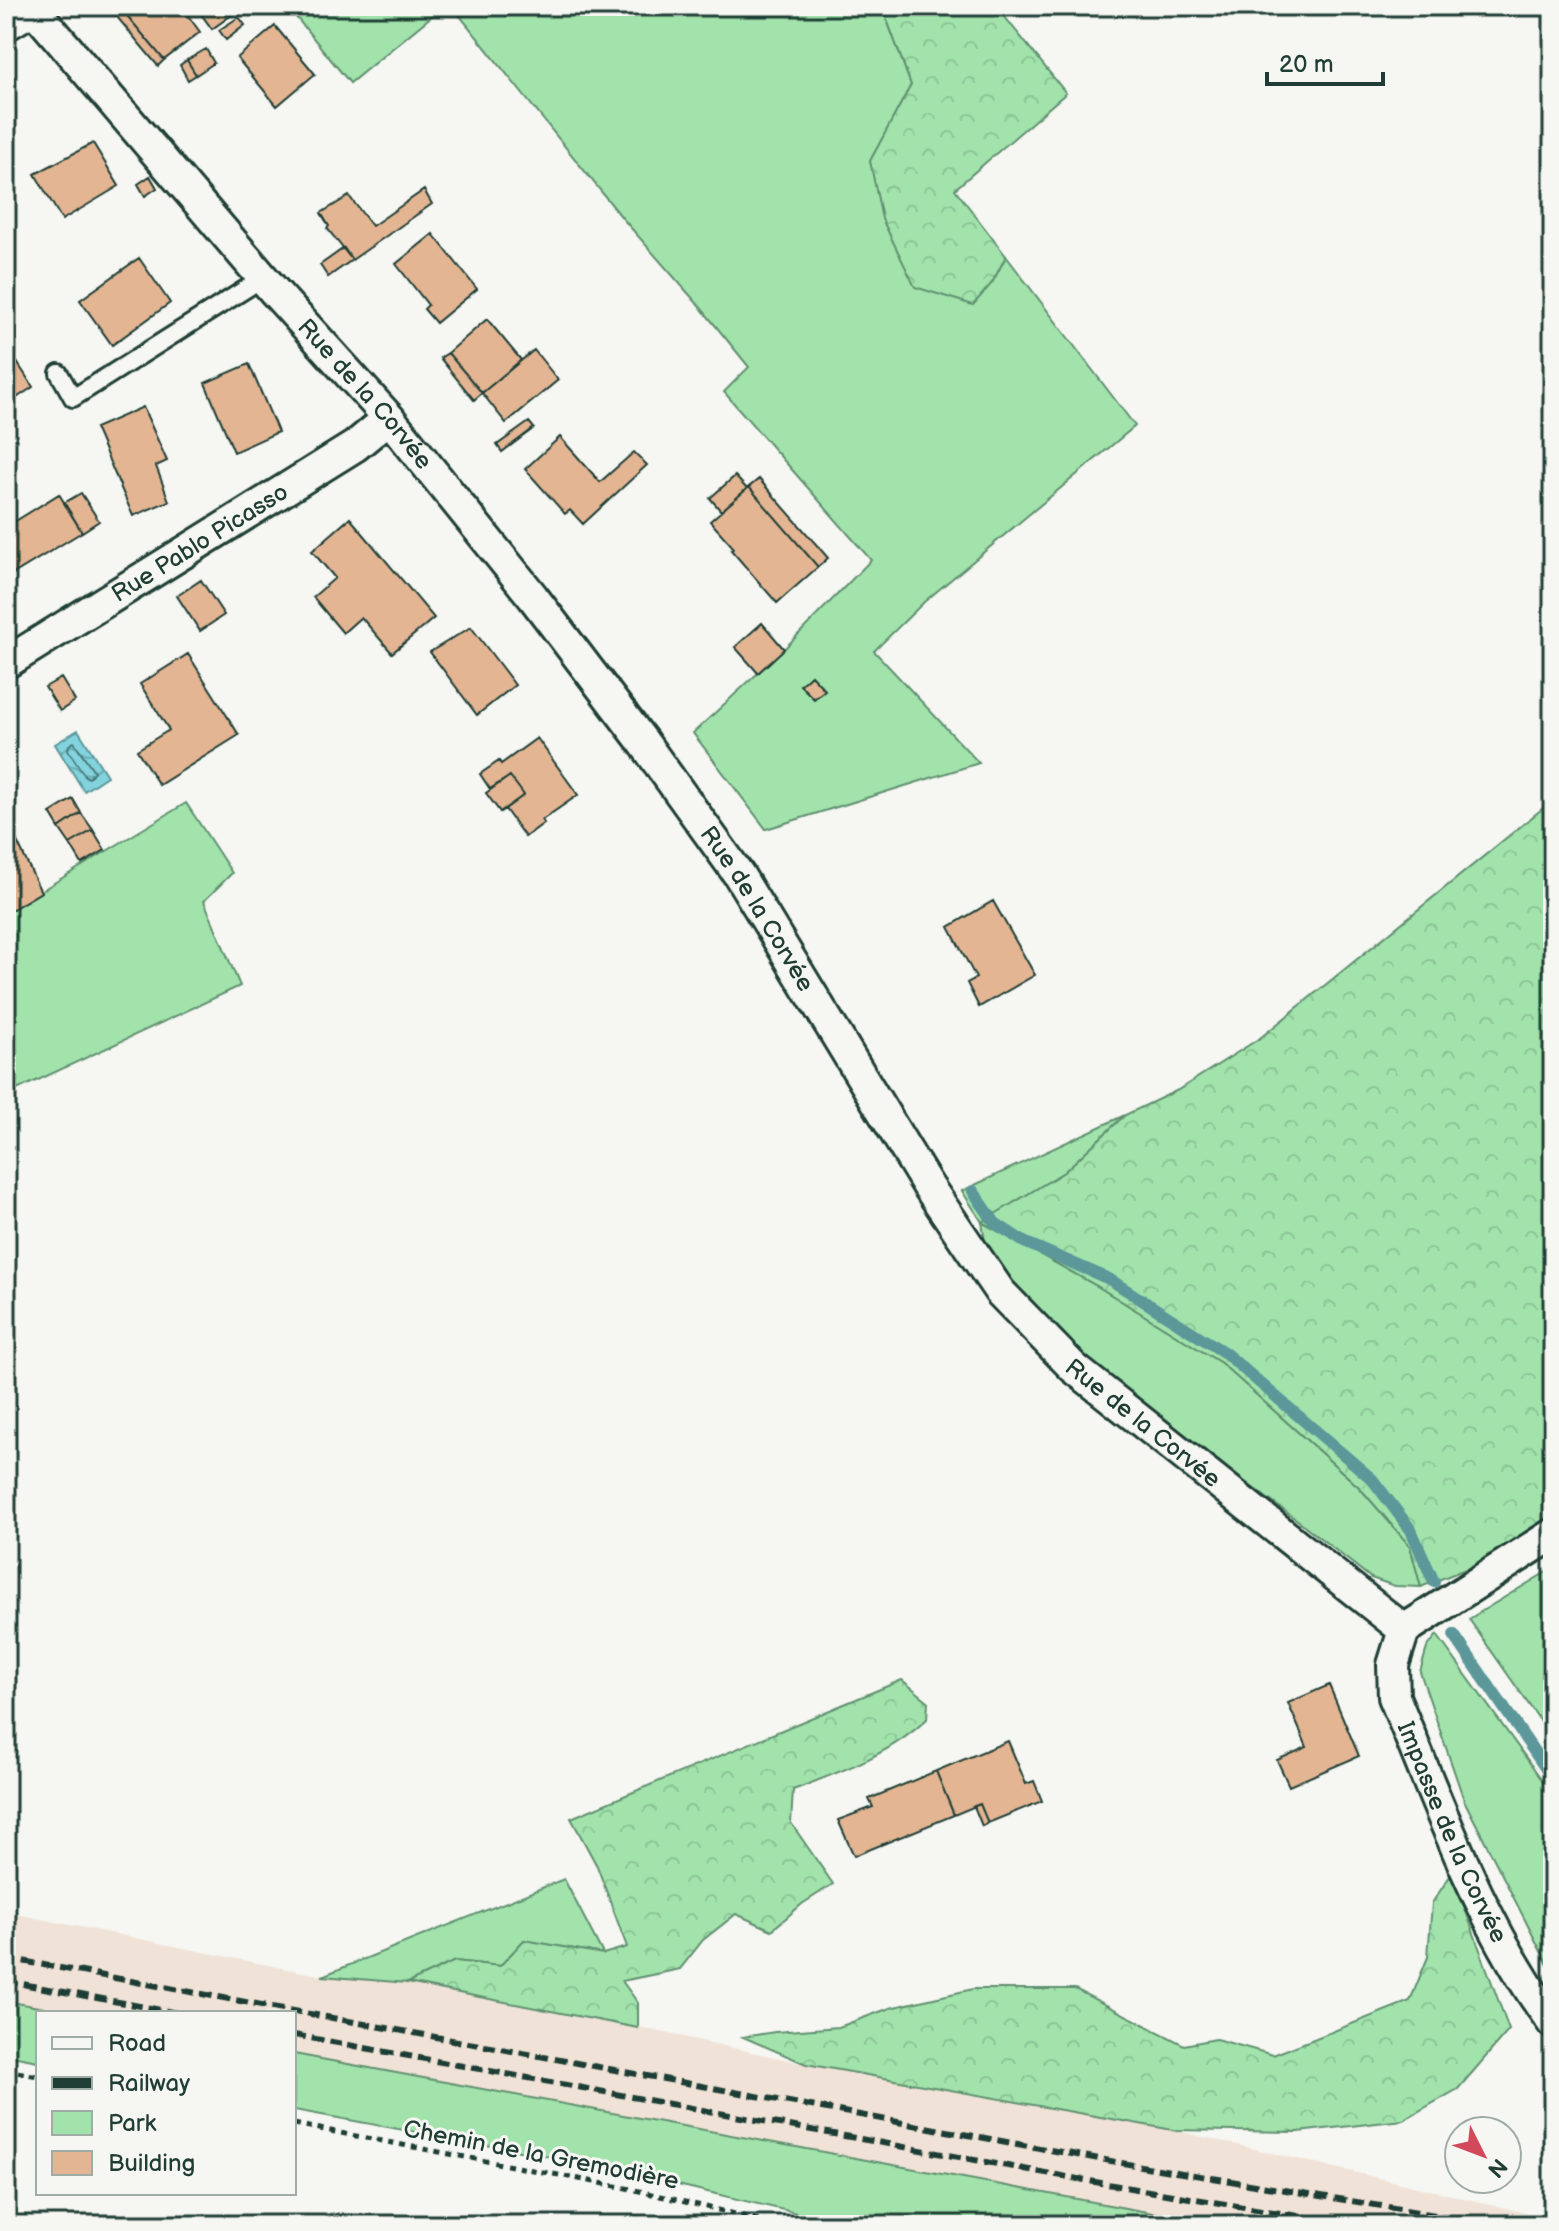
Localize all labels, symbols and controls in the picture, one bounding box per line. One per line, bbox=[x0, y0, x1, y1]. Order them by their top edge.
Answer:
scale bar bbox=[1267, 36, 1383, 86]
text: 20 m bbox=[1279, 50, 1334, 79]
street label: Rue de la Corvée bbox=[292, 313, 439, 475]
street label: Rue Pablo Picasso bbox=[106, 477, 293, 608]
street label: Rue de la Corvée bbox=[694, 820, 821, 997]
street label: Rue de la Corvée bbox=[1060, 1352, 1227, 1493]
street label: Impasse de la Corvée bbox=[1391, 1717, 1514, 1948]
legend bbox=[36, 2011, 296, 2195]
text: Road bbox=[108, 2029, 166, 2058]
text: Railway bbox=[108, 2069, 190, 2098]
text: Park bbox=[108, 2109, 156, 2138]
street label: Chemin de la Gremodière bbox=[401, 2114, 681, 2196]
north arrow bbox=[1443, 2115, 1523, 2195]
text: Building bbox=[108, 2149, 195, 2178]
text: N bbox=[1481, 2152, 1512, 2183]

